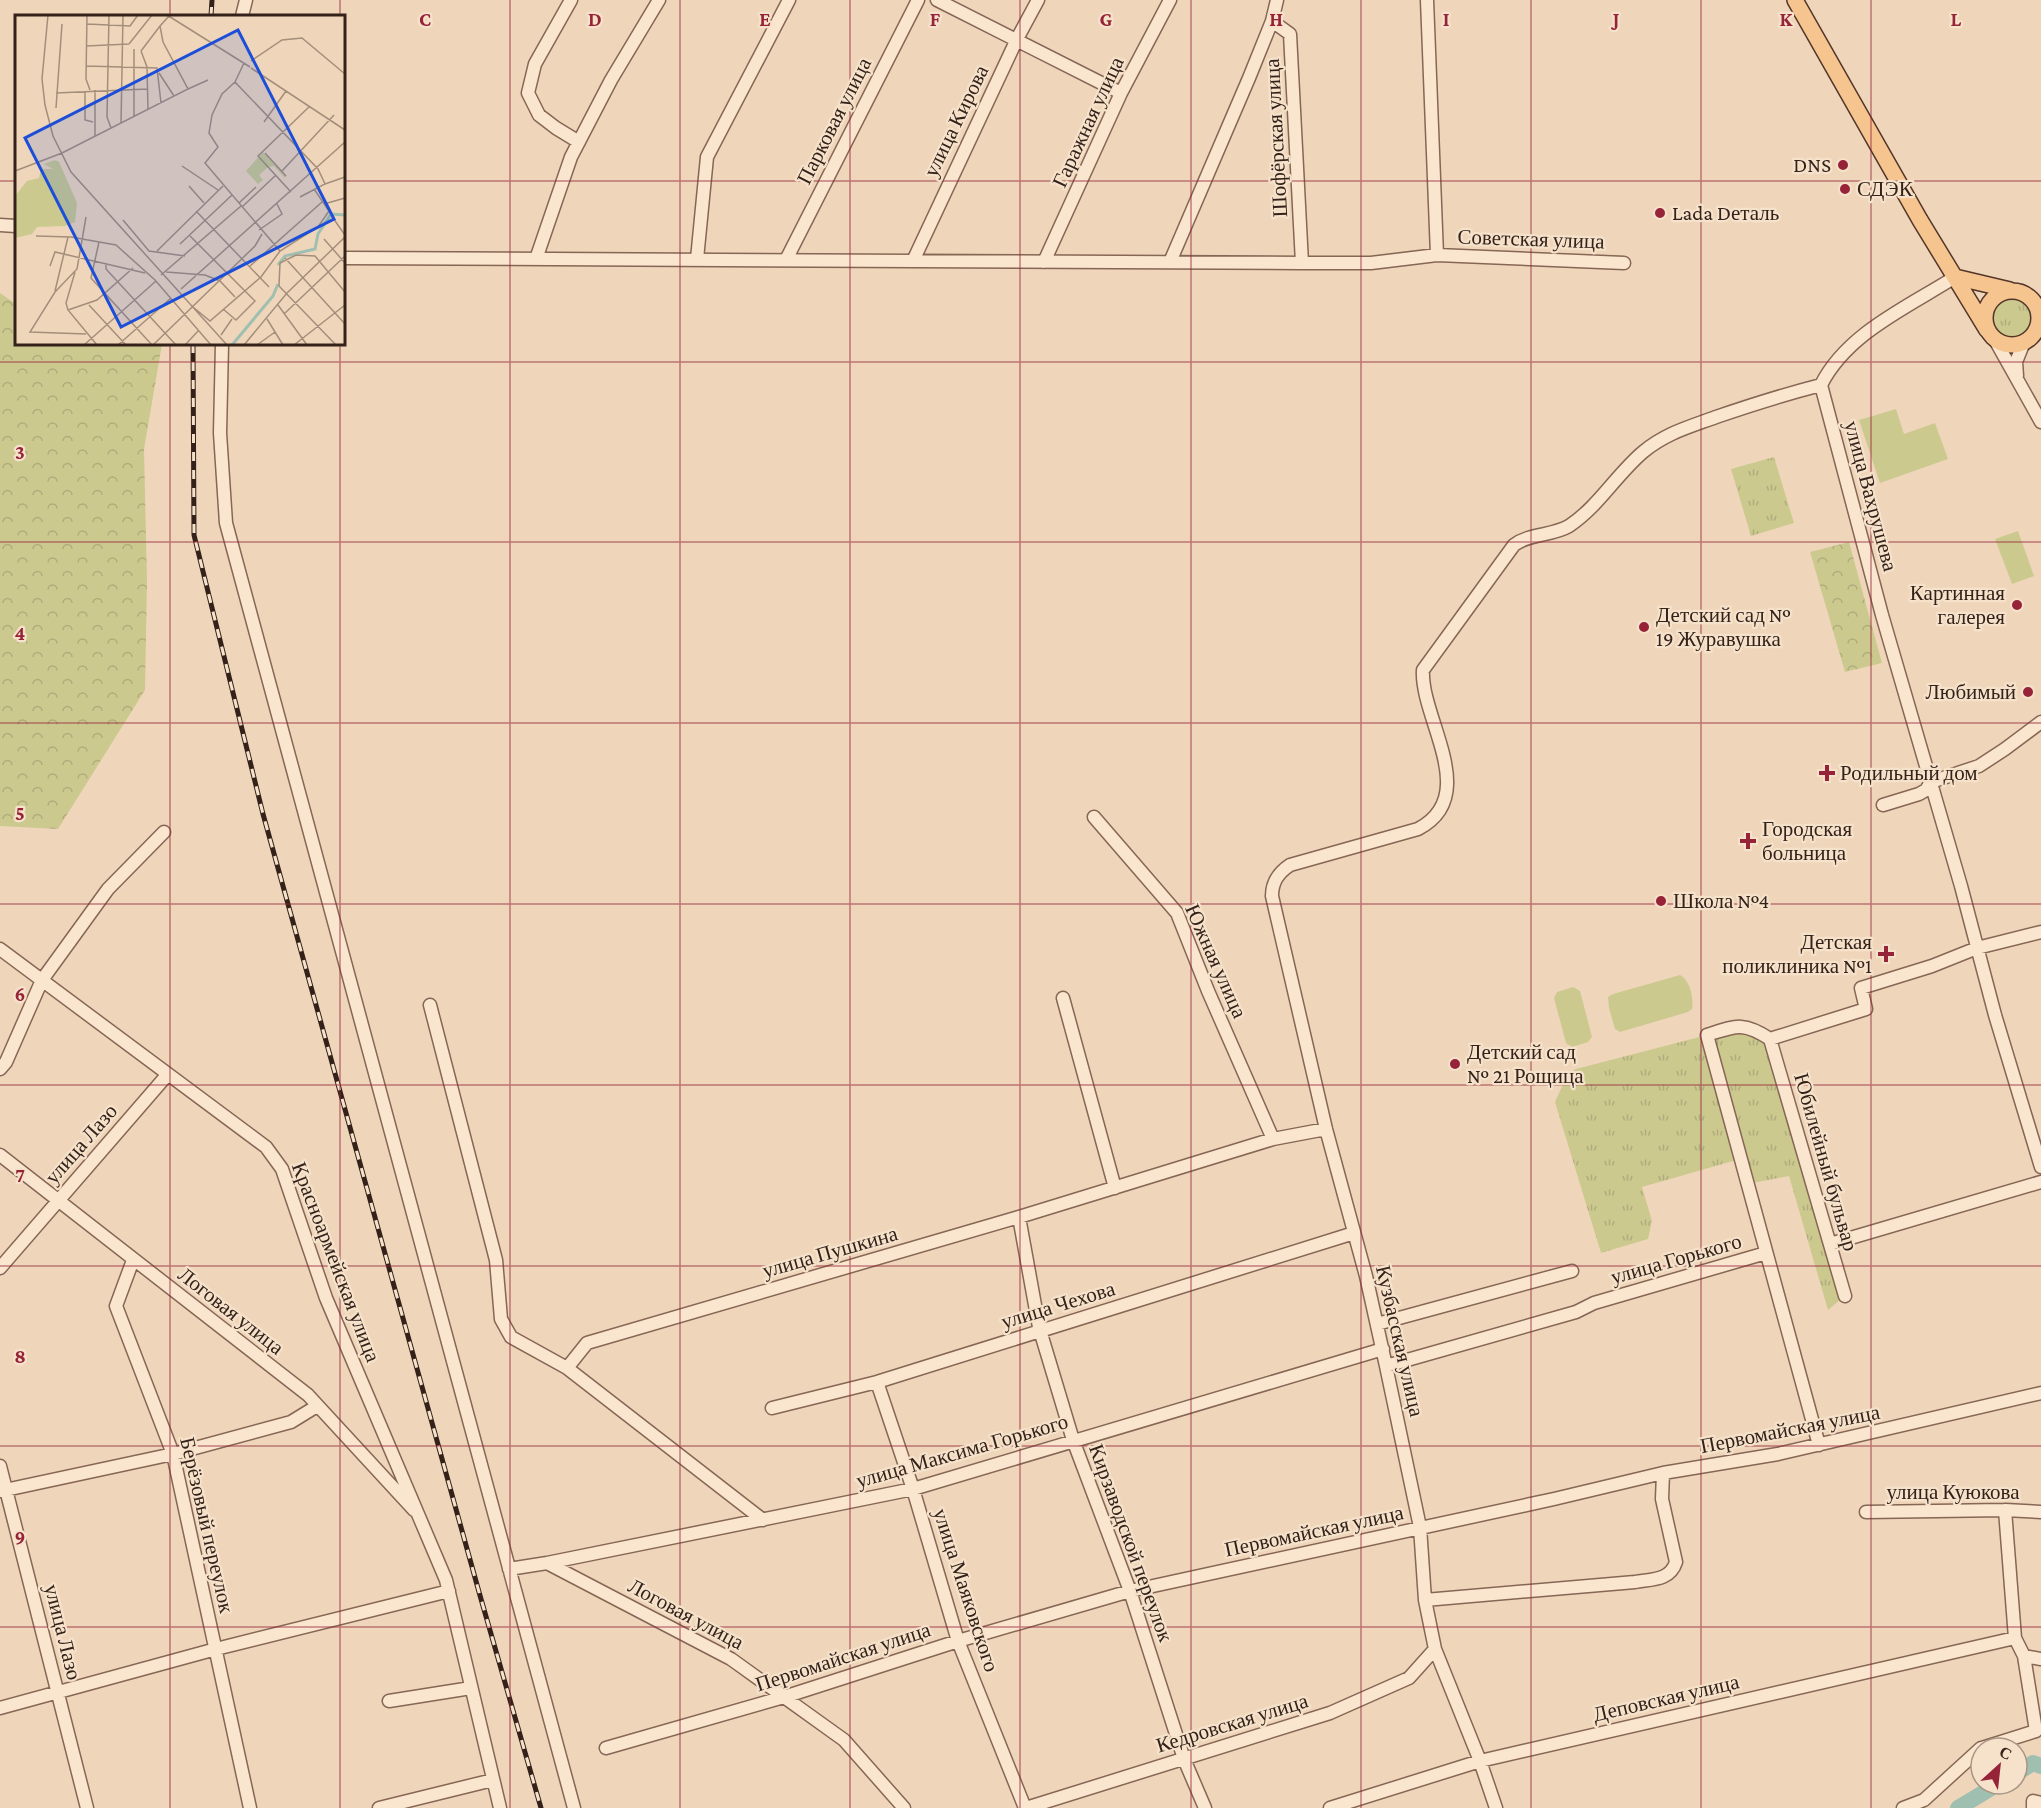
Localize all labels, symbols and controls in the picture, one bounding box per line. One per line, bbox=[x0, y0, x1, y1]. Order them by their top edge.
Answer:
text: C bbox=[419, 8, 431, 30]
text: D bbox=[588, 8, 602, 30]
text: E bbox=[759, 8, 771, 30]
text: F bbox=[930, 8, 941, 30]
text: G bbox=[1100, 8, 1113, 30]
text: H bbox=[1269, 8, 1283, 30]
text: I bbox=[1443, 8, 1450, 30]
text: J bbox=[1611, 8, 1620, 30]
text: K bbox=[1780, 8, 1794, 30]
text: L bbox=[1951, 8, 1962, 30]
inset map bbox=[15, 15, 345, 345]
street label: Гаражная улица bbox=[1047, 52, 1129, 191]
street label: Парковая улица bbox=[792, 53, 877, 188]
street label: Шофёрская улица bbox=[1260, 57, 1292, 218]
street label: улица Кирова bbox=[919, 61, 994, 181]
place label: DNS bbox=[1793, 153, 1831, 177]
marker: DNS bbox=[1836, 158, 1850, 172]
place label: СДЭК bbox=[1857, 177, 1914, 201]
marker: СДЭК bbox=[1838, 182, 1852, 196]
place label: Lada Dеталь bbox=[1672, 201, 1779, 225]
marker: Lada Dеталь bbox=[1653, 206, 1667, 220]
street label: Советская улица bbox=[1457, 224, 1606, 254]
street label: улица Вахрушева bbox=[1839, 418, 1903, 575]
text: 3 bbox=[15, 441, 25, 463]
place label: Картинная галерея bbox=[1910, 581, 2005, 629]
marker: Картинная галерея bbox=[2010, 598, 2024, 612]
place label: Детский сад № 19 Журавушка bbox=[1656, 603, 1791, 651]
marker: Детский сад № 19 Журавушка bbox=[1637, 620, 1651, 634]
text: 4 bbox=[15, 622, 26, 644]
place label: Любимый bbox=[1926, 680, 2016, 704]
marker: Любимый bbox=[2021, 685, 2035, 699]
place label: Родильный дом bbox=[1840, 761, 1978, 785]
marker: Родильный дом bbox=[1818, 764, 1836, 782]
text: 5 bbox=[15, 802, 25, 824]
place label: Городская больница bbox=[1762, 817, 1852, 865]
marker: Городская больница bbox=[1739, 832, 1757, 850]
place label: Школа №4 bbox=[1673, 889, 1769, 913]
marker: Школа №4 bbox=[1654, 894, 1668, 908]
street label: Южная улица bbox=[1180, 900, 1252, 1022]
place label: Детская поликлиника №1 bbox=[1722, 930, 1872, 978]
marker: Детская поликлиника №1 bbox=[1877, 945, 1895, 963]
text: 6 bbox=[15, 983, 25, 1005]
place label: Детский сад № 21 Рощица bbox=[1467, 1040, 1584, 1088]
marker: Детский сад № 21 Рощица bbox=[1448, 1057, 1462, 1071]
street label: Юбилейный бульвар bbox=[1789, 1070, 1863, 1254]
street label: улица Лазо bbox=[40, 1099, 122, 1189]
street label: Красноармейская улица bbox=[287, 1159, 385, 1366]
text: 7 bbox=[15, 1164, 25, 1186]
street label: улица Пушкина bbox=[760, 1221, 901, 1283]
street label: улица Горького bbox=[1608, 1229, 1744, 1289]
street label: Логовая улица bbox=[173, 1262, 289, 1360]
street label: Кузбасская улица bbox=[1371, 1263, 1429, 1420]
street label: улица Чехова bbox=[998, 1276, 1118, 1334]
text: 8 bbox=[14, 1345, 26, 1367]
street label: Первомайская улица bbox=[1698, 1400, 1883, 1458]
street label: улица Максима Горького bbox=[853, 1409, 1071, 1493]
street label: Берёзовый переулок bbox=[175, 1435, 239, 1616]
street label: Кирзаводской переулок bbox=[1084, 1441, 1178, 1646]
street label: улица Куюкова bbox=[1886, 1480, 2020, 1504]
street label: Первомайская улица bbox=[1222, 1500, 1406, 1562]
street label: улица Маяковского bbox=[928, 1505, 1004, 1675]
text: 9 bbox=[15, 1526, 25, 1548]
street label: Логовая улица bbox=[624, 1574, 748, 1655]
street label: улица Лазо bbox=[39, 1582, 87, 1682]
street label: Первомайская улица bbox=[752, 1617, 934, 1697]
street label: Деповская улица bbox=[1591, 1669, 1742, 1726]
street label: Кедровская улица bbox=[1153, 1688, 1312, 1758]
north arrow bbox=[1969, 1736, 2029, 1796]
text: С bbox=[1997, 1743, 2015, 1763]

